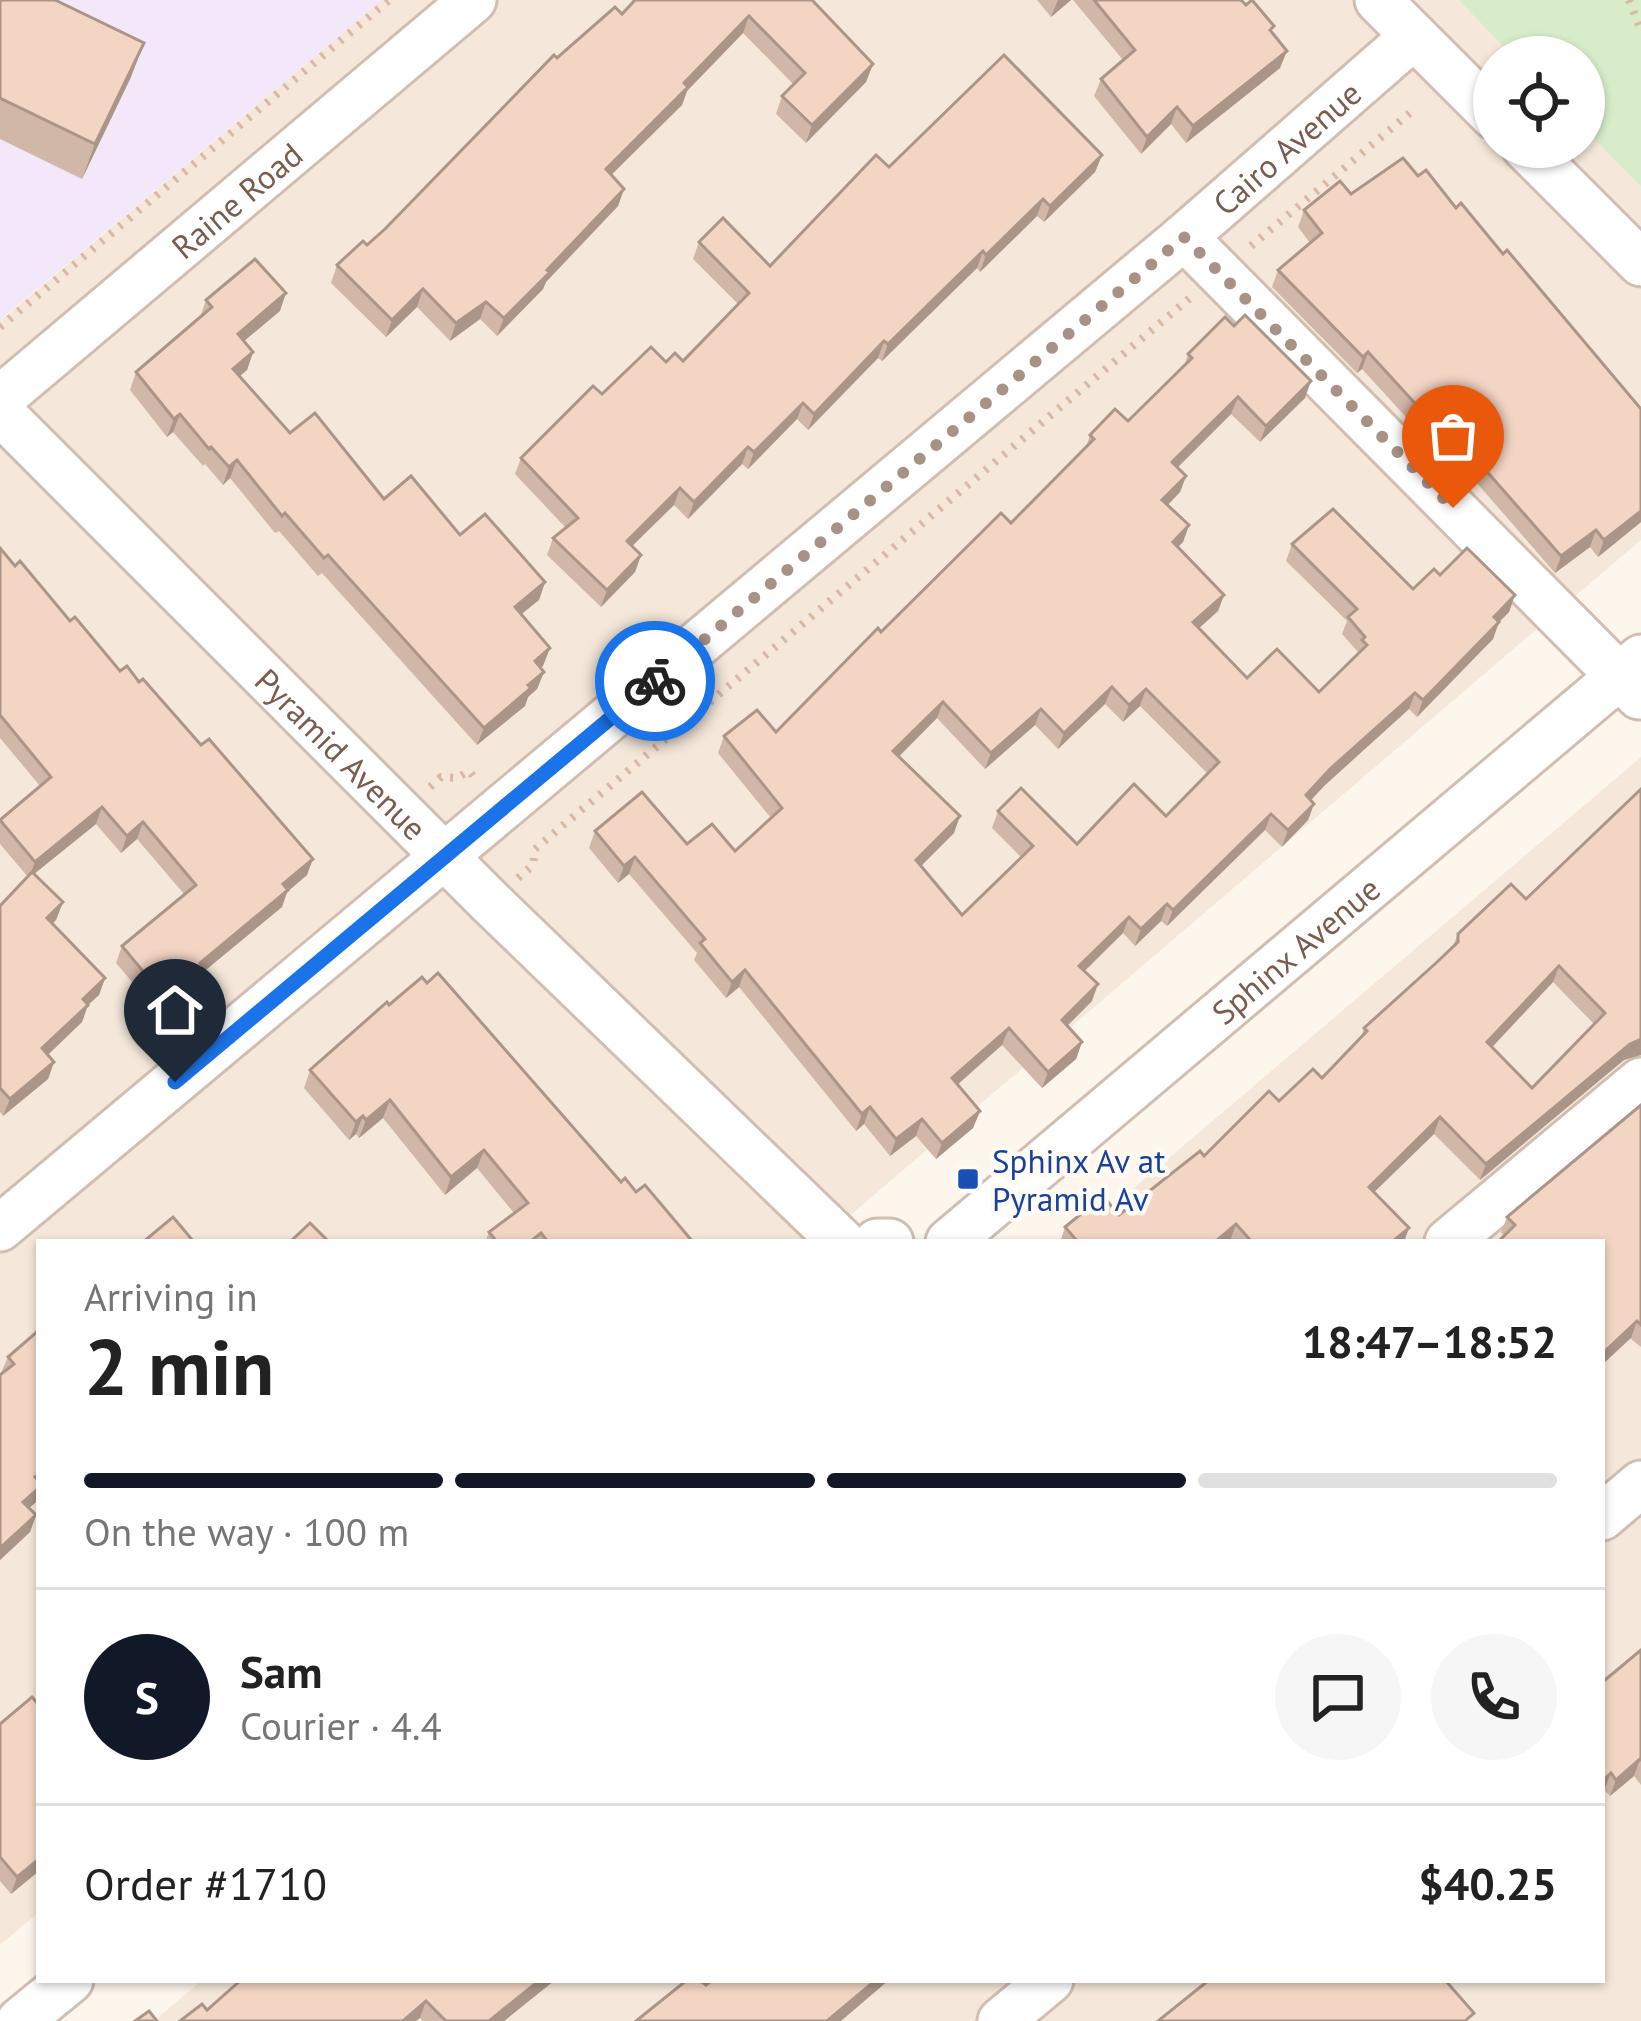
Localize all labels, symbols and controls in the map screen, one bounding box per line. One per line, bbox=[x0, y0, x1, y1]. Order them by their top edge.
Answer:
map controls bbox=[1473, 36, 1605, 168]
button: locate bbox=[1473, 36, 1605, 168]
street label: Cairo Avenue bbox=[1203, 71, 1370, 224]
street label: Raine Road bbox=[162, 132, 310, 267]
pin bbox=[1402, 385, 1504, 508]
icon: bag bbox=[1420, 403, 1486, 469]
courier bbox=[595, 621, 715, 741]
icon: bike bbox=[622, 648, 688, 714]
street label: Pyramid Avenue bbox=[247, 659, 437, 849]
street label: Sphinx Avenue bbox=[1202, 867, 1388, 1033]
pin bbox=[124, 959, 226, 1082]
icon: home bbox=[142, 977, 208, 1043]
place label: Sphinx Av at Pyramid Av bbox=[992, 1139, 1165, 1220]
marker: Sphinx Av at Pyramid Av bbox=[955, 1166, 981, 1192]
text: Arriving in bbox=[84, 1271, 258, 1322]
text: 18:47–18:52 bbox=[1302, 1312, 1557, 1370]
text: 2 min bbox=[84, 1316, 274, 1417]
text: On the way · 100 m bbox=[84, 1506, 409, 1557]
button: chat bbox=[1275, 1634, 1401, 1760]
button: phone bbox=[1431, 1634, 1557, 1760]
text: Sam bbox=[240, 1642, 322, 1700]
text: S bbox=[135, 1668, 159, 1726]
text: Courier · 4.4 bbox=[240, 1700, 442, 1751]
text: Order #1710 bbox=[84, 1854, 327, 1912]
text: $40.25 bbox=[1418, 1854, 1557, 1912]

